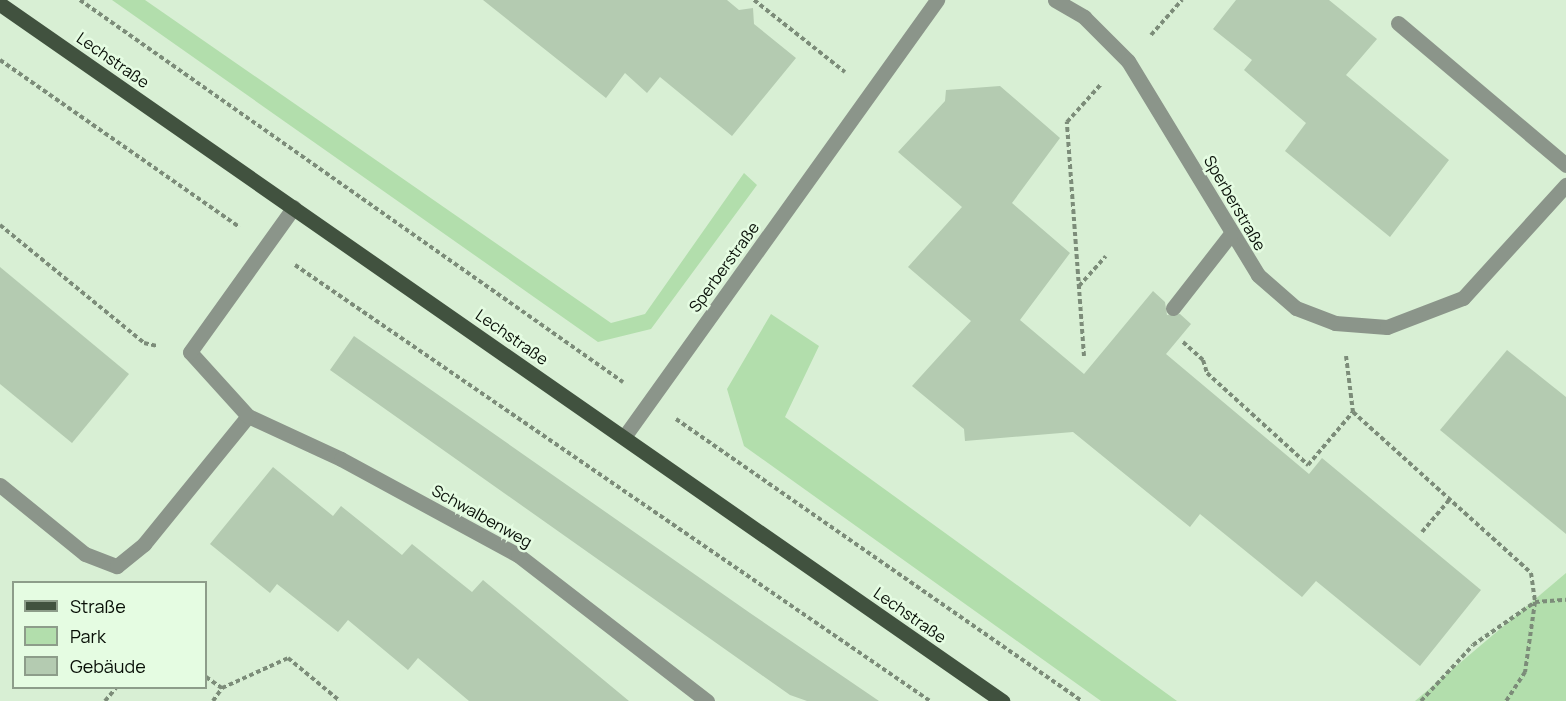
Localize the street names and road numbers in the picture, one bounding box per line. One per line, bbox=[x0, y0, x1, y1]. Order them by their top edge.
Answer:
street label: Lechstraße bbox=[73, 28, 153, 92]
street label: Sperberstraße bbox=[1200, 152, 1270, 254]
street label: Sperberstraße bbox=[685, 218, 763, 316]
street label: Lechstraße bbox=[472, 305, 552, 369]
street label: Schwalbenweg bbox=[429, 481, 535, 551]
street label: Lechstraße bbox=[870, 583, 950, 647]

